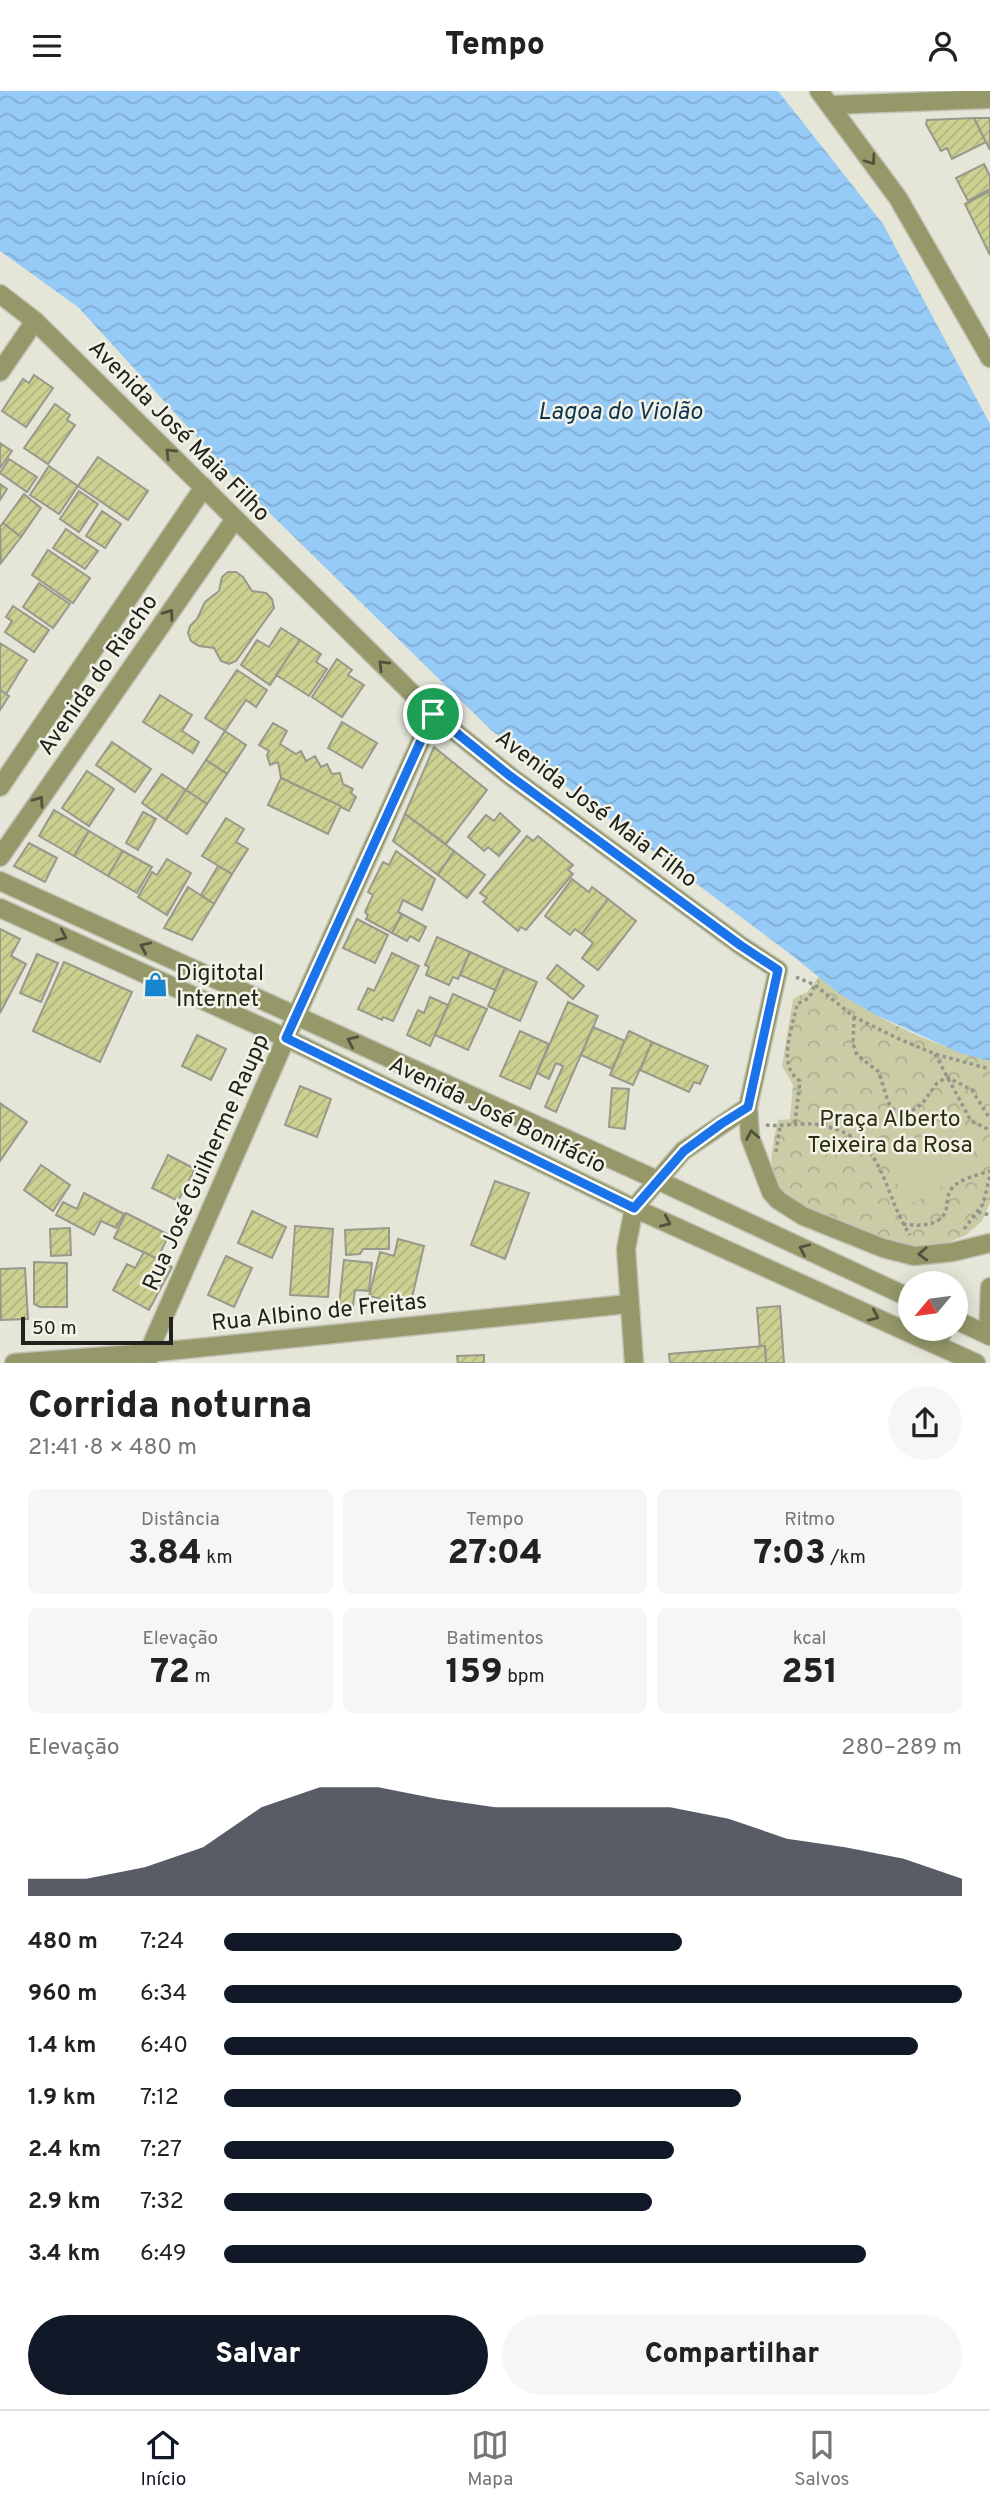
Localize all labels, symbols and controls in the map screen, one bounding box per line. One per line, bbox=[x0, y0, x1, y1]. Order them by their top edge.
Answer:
text: Tempo bbox=[445, 26, 545, 66]
icon: menu bbox=[28, 27, 66, 65]
icon: person bbox=[924, 27, 962, 65]
one-way arrow bbox=[863, 152, 875, 165]
street label: Avenida José Maia Filho bbox=[81, 335, 275, 529]
water label: Lagoa do Violão bbox=[538, 398, 702, 428]
one-way arrow bbox=[165, 448, 178, 461]
street label: Avenida do Riacho bbox=[33, 589, 166, 762]
one-way arrow bbox=[161, 609, 173, 622]
one-way arrow bbox=[379, 660, 392, 673]
pin bbox=[403, 684, 463, 744]
icon: arrive bbox=[414, 695, 452, 733]
street label: Avenida José Maia Filho bbox=[489, 725, 702, 895]
one-way arrow bbox=[31, 796, 43, 809]
one-way arrow bbox=[55, 928, 67, 942]
one-way arrow bbox=[140, 941, 152, 955]
place label: Digitotal Internet bbox=[176, 960, 264, 1015]
shop icon: Digitotal Internet bbox=[142, 971, 170, 999]
street label: Rua José Guilherme Raupp bbox=[137, 1030, 277, 1296]
one-way arrow bbox=[347, 1035, 359, 1049]
street label: Avenida José Bonifácio bbox=[384, 1051, 610, 1181]
park label: Praça Alberto Teixeira da Rosa bbox=[807, 1106, 973, 1161]
one-way arrow bbox=[745, 1130, 760, 1142]
one-way arrow bbox=[659, 1214, 671, 1228]
one-way arrow bbox=[799, 1243, 811, 1257]
one-way arrow bbox=[917, 1247, 928, 1262]
north arrow bbox=[898, 1271, 968, 1341]
map controls bbox=[898, 1271, 968, 1341]
street label: Rua Albino de Freitas bbox=[210, 1288, 428, 1339]
one-way arrow bbox=[866, 1308, 879, 1322]
scale bar bbox=[21, 1314, 173, 1345]
text: 50 m bbox=[32, 1317, 77, 1341]
text: Corrida noturna bbox=[28, 1383, 312, 1432]
button: share bbox=[888, 1386, 962, 1460]
text: 21:41 · 8 × 480 m bbox=[28, 1434, 197, 1463]
text: Distância bbox=[141, 1508, 220, 1532]
text: Tempo bbox=[466, 1508, 524, 1532]
text: Ritmo bbox=[784, 1508, 835, 1532]
text: 3.84 bbox=[128, 1532, 202, 1576]
text: 27:04 bbox=[447, 1532, 543, 1576]
text: 7:03 bbox=[754, 1532, 826, 1576]
text: km bbox=[202, 1546, 233, 1570]
text: /km bbox=[826, 1546, 866, 1570]
text: Elevação bbox=[142, 1627, 218, 1651]
text: Batimentos bbox=[446, 1627, 544, 1651]
text: kcal bbox=[793, 1627, 827, 1651]
text: 72 bbox=[150, 1651, 190, 1695]
text: 159 bbox=[445, 1651, 503, 1695]
text: 251 bbox=[781, 1651, 838, 1695]
text: m bbox=[190, 1665, 211, 1689]
text: bpm bbox=[503, 1665, 545, 1689]
text: Elevação bbox=[28, 1734, 120, 1763]
text: 280–289 m bbox=[841, 1734, 962, 1763]
text: 480 m bbox=[28, 1928, 98, 1957]
text: 7:24 bbox=[140, 1928, 184, 1957]
text: 960 m bbox=[28, 1980, 97, 2009]
text: 6:34 bbox=[140, 1980, 187, 2009]
text: 1.4 km bbox=[28, 2032, 96, 2061]
text: 6:40 bbox=[140, 2032, 188, 2061]
text: 1.9 km bbox=[28, 2084, 96, 2113]
text: 7:12 bbox=[140, 2084, 179, 2113]
text: 2.4 km bbox=[28, 2136, 101, 2165]
text: 7:27 bbox=[140, 2136, 182, 2165]
text: 2.9 km bbox=[28, 2188, 101, 2217]
text: 7:32 bbox=[140, 2188, 184, 2217]
text: 3.4 km bbox=[28, 2240, 100, 2269]
text: 6:49 bbox=[140, 2240, 187, 2269]
button: Salvar bbox=[28, 2315, 488, 2395]
button: Compartilhar bbox=[502, 2315, 962, 2395]
tab: Início bbox=[140, 2426, 186, 2492]
tab: Mapa bbox=[467, 2426, 513, 2492]
tab: Salvos bbox=[794, 2426, 850, 2492]

